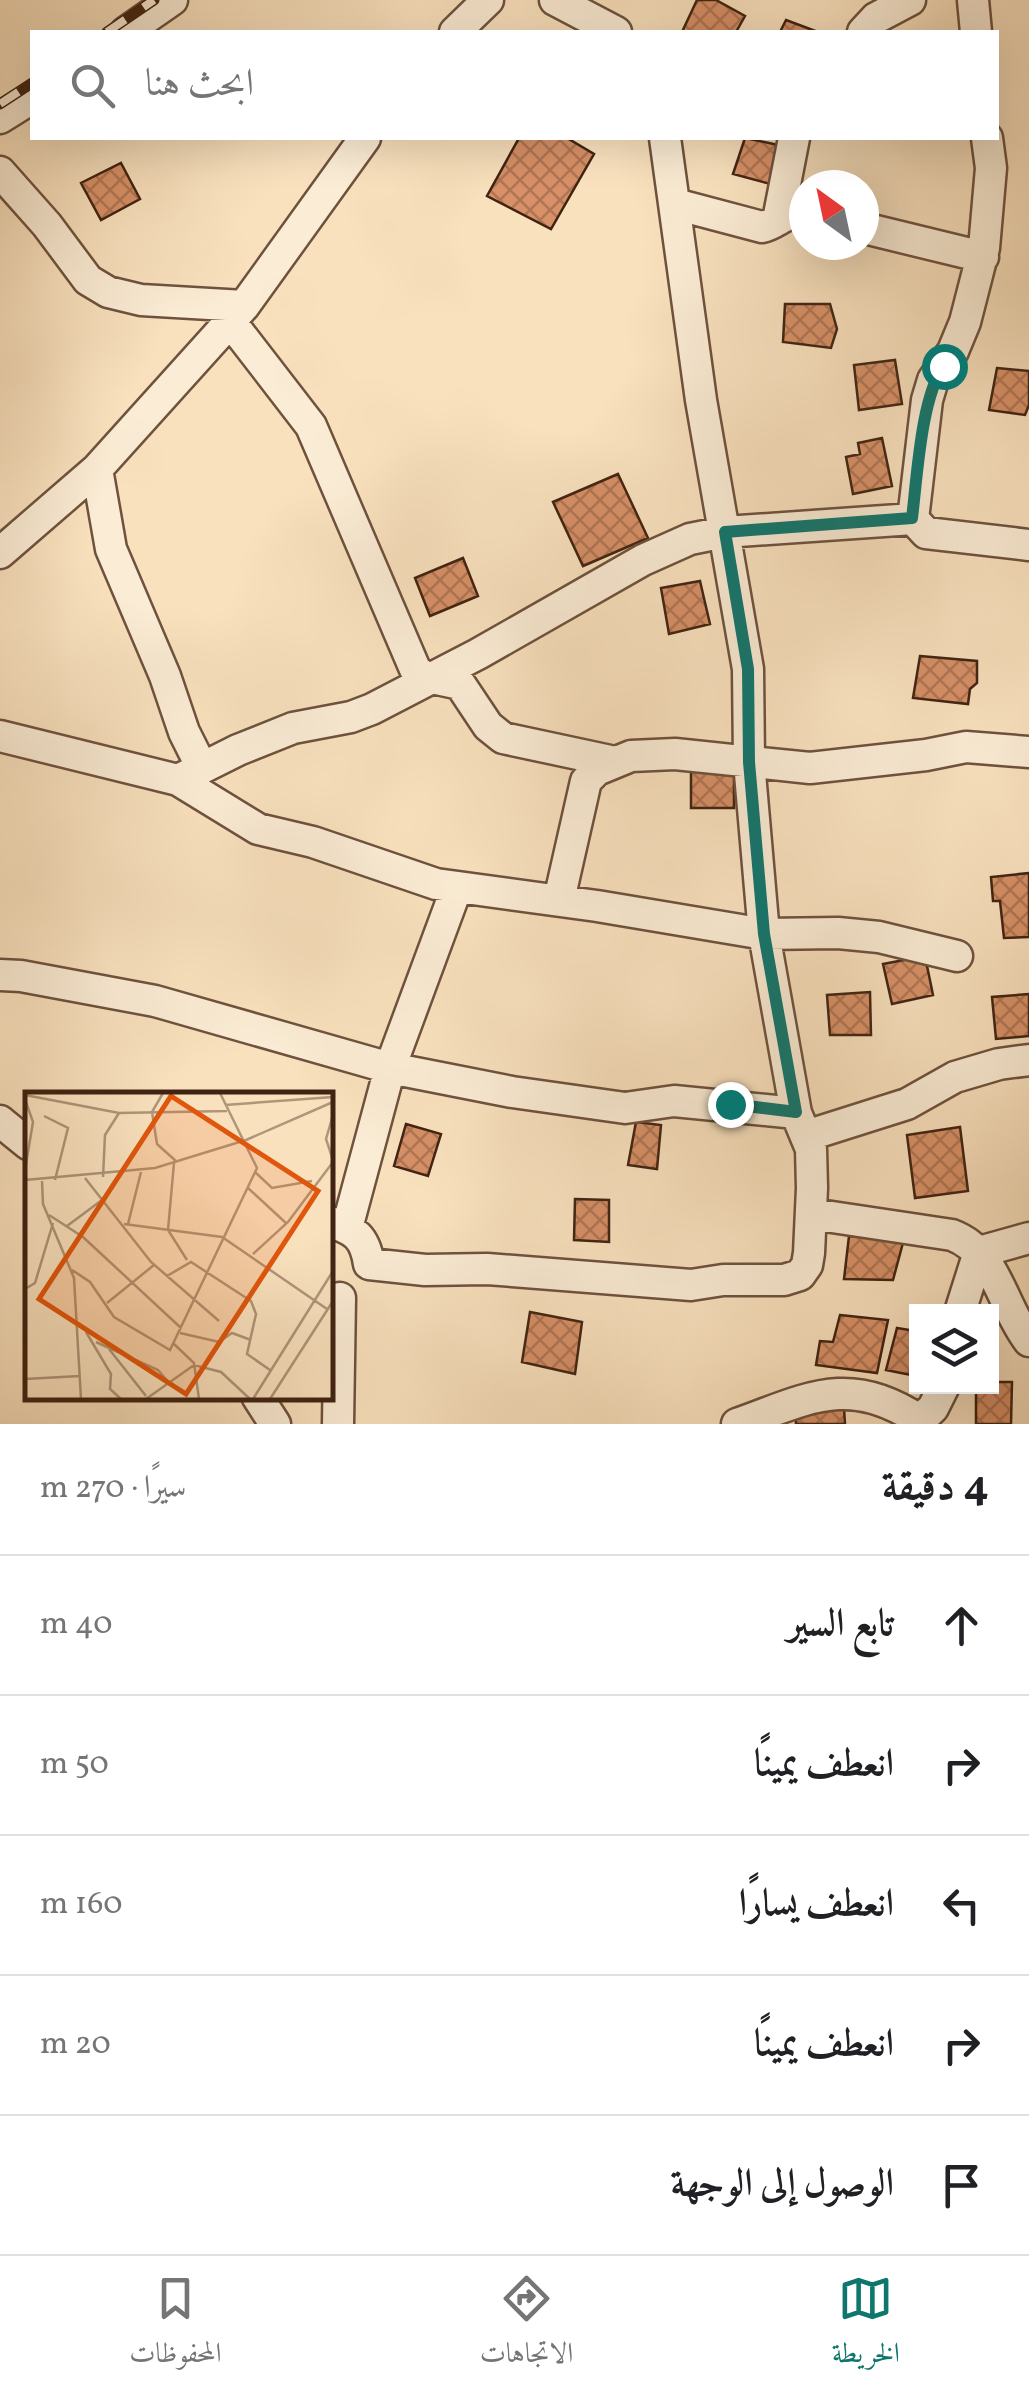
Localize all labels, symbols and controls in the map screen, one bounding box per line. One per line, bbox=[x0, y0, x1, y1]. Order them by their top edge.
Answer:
search box bbox=[30, 30, 999, 140]
icon: search bbox=[65, 58, 120, 113]
text: ابحث هنا bbox=[145, 59, 254, 112]
north arrow bbox=[789, 170, 879, 260]
route start bbox=[922, 344, 968, 390]
route end bbox=[708, 1082, 754, 1128]
inset map bbox=[25, 1092, 332, 1399]
map controls bbox=[909, 1304, 999, 1394]
button: layers bbox=[909, 1304, 999, 1394]
text: 4 دقيقة bbox=[882, 1459, 989, 1518]
text: سيرًا · 270 m bbox=[40, 1467, 186, 1511]
icon: ahead bbox=[934, 1598, 989, 1653]
text: تابع السير bbox=[787, 1599, 894, 1652]
text: 40 m bbox=[40, 1603, 112, 1647]
icon: right bbox=[934, 1738, 989, 1793]
text: انعطف يمينًا bbox=[754, 1739, 894, 1792]
text: 50 m bbox=[40, 1743, 109, 1787]
icon: left bbox=[934, 1878, 989, 1933]
text: انعطف يسارًا bbox=[739, 1879, 894, 1932]
text: 160 m bbox=[40, 1883, 123, 1927]
icon: right bbox=[934, 2018, 989, 2073]
text: انعطف يمينًا bbox=[754, 2019, 894, 2072]
text: 20 m bbox=[40, 2023, 111, 2067]
icon: arrive bbox=[934, 2158, 989, 2213]
text: الوصول إلى الوجهة bbox=[671, 2159, 894, 2212]
tab: المحفوظات bbox=[129, 2271, 221, 2380]
tab: الاتجاهات bbox=[480, 2271, 573, 2380]
tab: الخريطة bbox=[832, 2271, 900, 2380]

